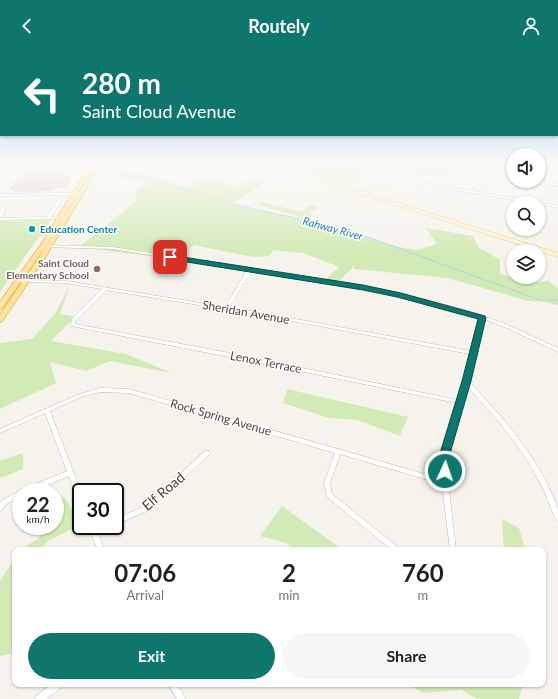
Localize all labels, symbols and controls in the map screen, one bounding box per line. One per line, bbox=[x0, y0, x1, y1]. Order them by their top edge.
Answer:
icon: back bbox=[16, 15, 38, 37]
text: Routely bbox=[248, 15, 310, 37]
icon: person bbox=[520, 15, 542, 37]
text: 280 m bbox=[82, 66, 161, 100]
icon: left bbox=[16, 68, 68, 120]
text: Saint Cloud Avenue bbox=[82, 100, 236, 122]
map controls bbox=[506, 148, 546, 284]
button: sound bbox=[506, 148, 546, 188]
button: search bbox=[506, 196, 546, 236]
water label: Rahway River bbox=[302, 214, 365, 242]
place label: Education Center bbox=[40, 223, 117, 235]
marker: Education Center bbox=[27, 224, 37, 234]
pin bbox=[153, 240, 187, 274]
button: layers bbox=[506, 244, 546, 284]
icon: arrive bbox=[159, 246, 181, 268]
place label: Saint Cloud Elementary School bbox=[6, 257, 89, 281]
marker: Saint Cloud Elementary School bbox=[92, 264, 102, 274]
street label: Sheridan Avenue bbox=[201, 297, 291, 327]
street label: Lenox Terrace bbox=[229, 348, 303, 376]
street label: Rock Spring Avenue bbox=[169, 395, 273, 439]
position arrow bbox=[424, 450, 466, 492]
street label: Elf Road bbox=[138, 468, 188, 514]
speed limit sign: 30 bbox=[72, 483, 124, 535]
text: 22 bbox=[26, 492, 50, 516]
text: km/h bbox=[26, 513, 50, 525]
text: 07:06 bbox=[114, 558, 176, 587]
text: 2 bbox=[282, 558, 296, 587]
text: 760 bbox=[402, 558, 444, 587]
text: Arrival bbox=[127, 587, 164, 603]
text: min bbox=[279, 587, 300, 603]
text: m bbox=[417, 587, 428, 603]
button: Exit bbox=[28, 633, 275, 679]
button: Share bbox=[283, 633, 530, 679]

